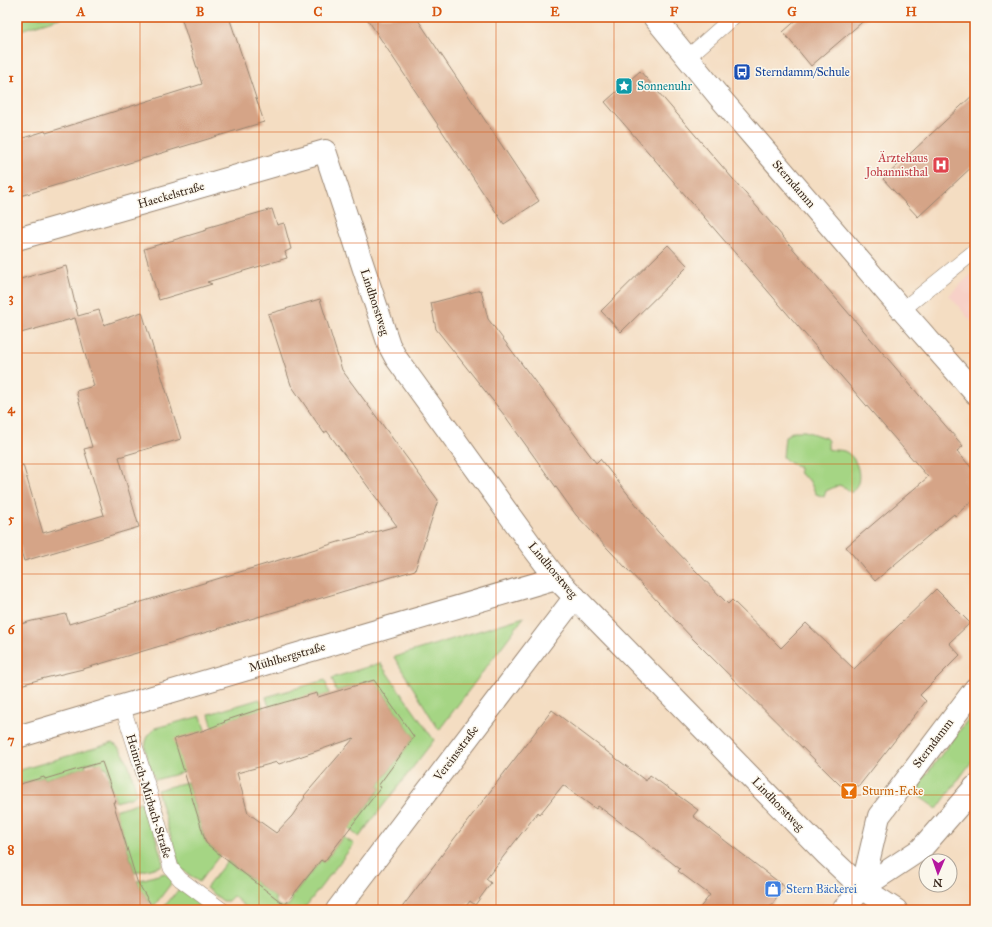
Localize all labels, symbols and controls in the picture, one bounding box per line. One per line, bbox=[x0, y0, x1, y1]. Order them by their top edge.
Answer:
text: A bbox=[76, 4, 86, 20]
text: B bbox=[196, 4, 205, 20]
text: C bbox=[314, 4, 323, 20]
text: D bbox=[432, 4, 442, 20]
text: E bbox=[550, 4, 560, 20]
text: F bbox=[670, 4, 679, 20]
text: G bbox=[787, 4, 797, 20]
text: H bbox=[905, 4, 917, 20]
bus stop icon: Sterndamm/Schule bbox=[732, 62, 752, 82]
place label: Sterndamm/Schule bbox=[755, 65, 850, 79]
text: 1 bbox=[8, 70, 14, 86]
place icon: Sonnenuhr bbox=[614, 76, 634, 96]
place label: Sonnenuhr bbox=[637, 79, 693, 93]
place label: Ärztehaus Johannisthal bbox=[864, 150, 929, 180]
hospital icon: Ärztehaus Johannisthal bbox=[931, 155, 951, 175]
street label: Sterndamm bbox=[770, 157, 818, 211]
street label: Haeckelstraße bbox=[136, 179, 206, 211]
text: 2 bbox=[8, 180, 15, 196]
street label: Lindhorstweg bbox=[357, 267, 392, 338]
text: 3 bbox=[8, 290, 14, 306]
text: 4 bbox=[7, 401, 15, 417]
text: 5 bbox=[8, 511, 15, 527]
street label: Lindhorstweg bbox=[525, 539, 581, 602]
text: 6 bbox=[8, 622, 16, 638]
street label: Mühlbergstraße bbox=[247, 639, 327, 676]
street label: Sterndamm bbox=[910, 715, 956, 771]
street label: Vereinsstraße bbox=[430, 723, 481, 784]
text: 7 bbox=[8, 732, 15, 748]
street label: Heinrich-Mirbach-Straße bbox=[123, 732, 175, 860]
street label: Lindhorstweg bbox=[748, 774, 807, 835]
bar icon: Sturm-Ecke bbox=[839, 781, 859, 801]
place label: Sturm-Ecke bbox=[862, 784, 923, 798]
text: 8 bbox=[8, 842, 15, 858]
north arrow bbox=[918, 853, 958, 893]
text: N bbox=[932, 876, 943, 889]
shop icon: Stern Bäckerei bbox=[763, 879, 783, 899]
place label: Stern Bäckerei bbox=[786, 882, 858, 896]

